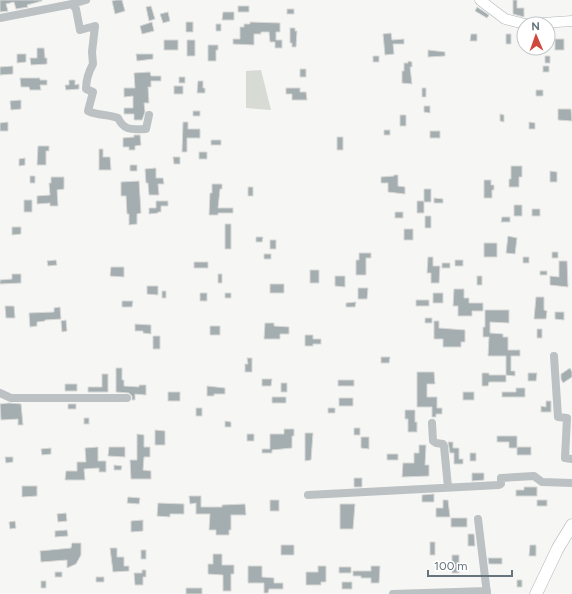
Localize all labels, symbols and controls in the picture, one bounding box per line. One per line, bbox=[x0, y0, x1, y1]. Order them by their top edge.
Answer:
north arrow bbox=[516, 16, 556, 56]
text: N bbox=[531, 20, 540, 33]
scale bar bbox=[428, 552, 512, 578]
text: 100 m bbox=[434, 559, 468, 573]

